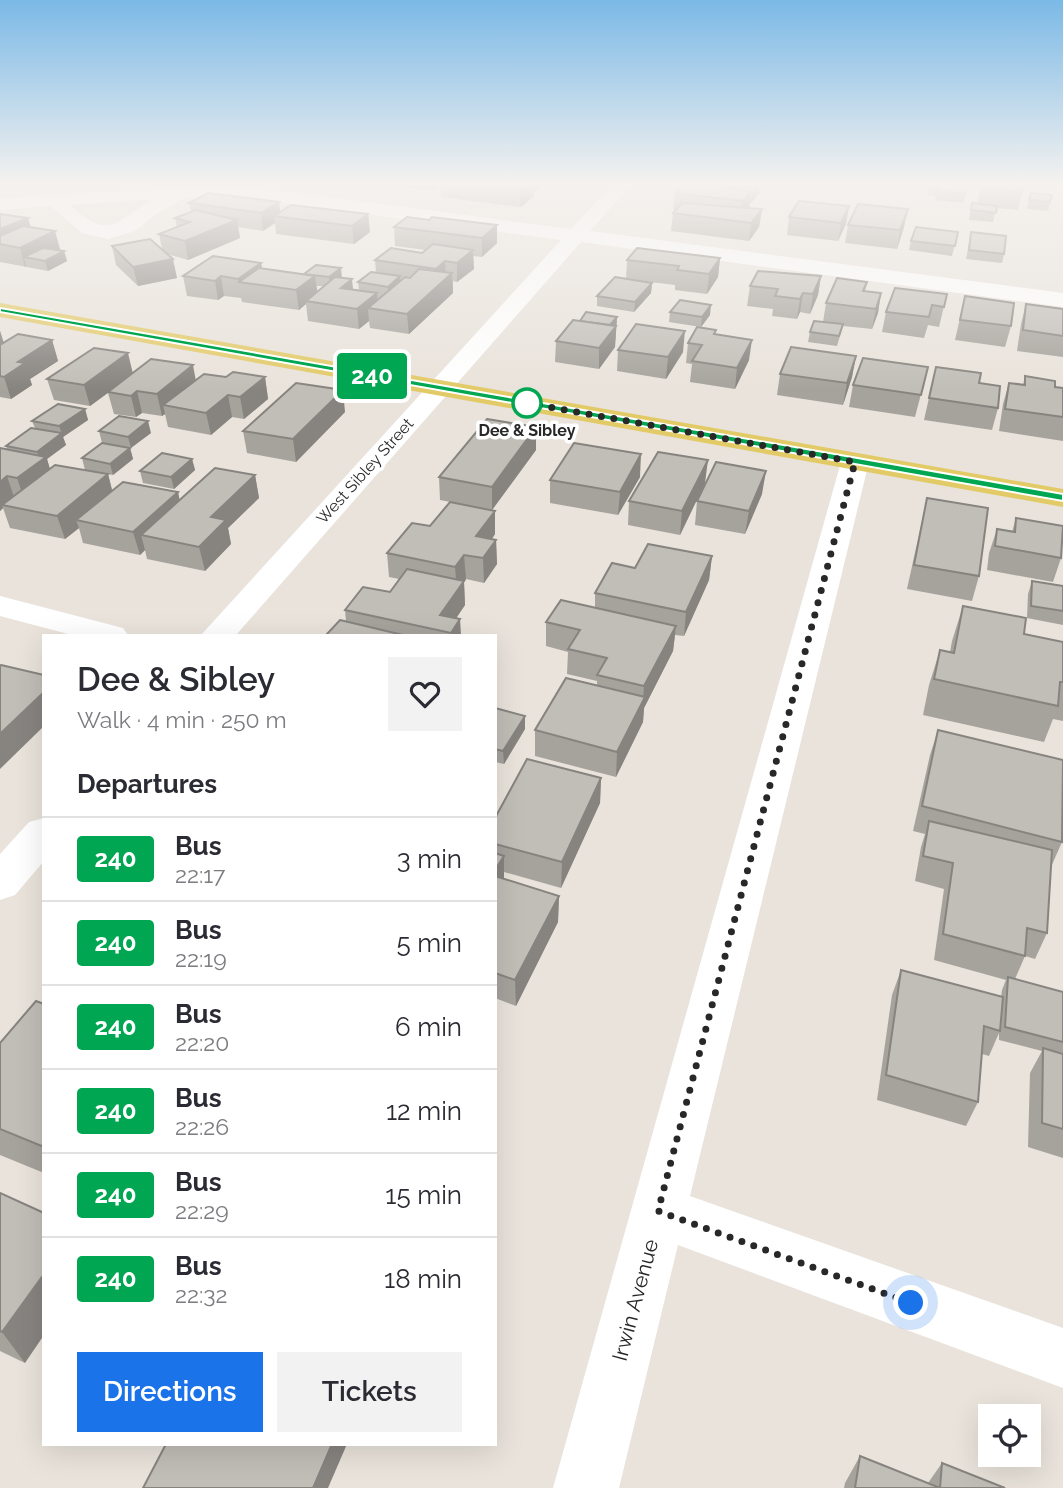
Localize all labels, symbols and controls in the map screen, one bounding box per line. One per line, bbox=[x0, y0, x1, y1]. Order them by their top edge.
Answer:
line badge: 240 bbox=[332, 353, 412, 399]
text: 240 bbox=[351, 361, 393, 390]
marker: Dee & Sibley bbox=[512, 388, 542, 418]
street label: West Sibley Street bbox=[313, 414, 418, 528]
place label: Dee & Sibley bbox=[479, 421, 576, 440]
button: heart bbox=[388, 657, 462, 731]
text: Dee & Sibley bbox=[77, 660, 275, 699]
text: Walk · 4 min · 250 m bbox=[77, 706, 287, 733]
text: Departures bbox=[77, 769, 217, 799]
text: Bus bbox=[175, 831, 222, 861]
text: 240 bbox=[95, 844, 136, 873]
text: 3 min bbox=[397, 844, 462, 874]
text: 22:17 bbox=[175, 861, 225, 888]
text: Bus bbox=[175, 915, 222, 945]
text: 240 bbox=[95, 928, 136, 957]
text: 5 min bbox=[396, 928, 462, 958]
text: 22:19 bbox=[175, 945, 227, 972]
text: Bus bbox=[175, 999, 222, 1029]
text: 240 bbox=[95, 1012, 136, 1041]
text: 6 min bbox=[395, 1012, 462, 1042]
text: 22:20 bbox=[175, 1029, 229, 1056]
text: Bus bbox=[175, 1083, 222, 1113]
text: 240 bbox=[95, 1096, 136, 1125]
text: 12 min bbox=[386, 1096, 462, 1126]
text: 22:26 bbox=[175, 1113, 229, 1140]
text: Bus bbox=[175, 1167, 222, 1197]
text: 240 bbox=[95, 1180, 136, 1209]
text: 15 min bbox=[385, 1180, 462, 1210]
text: 22:29 bbox=[175, 1197, 229, 1224]
street label: Irwin Avenue bbox=[607, 1236, 663, 1364]
text: Bus bbox=[175, 1251, 222, 1281]
text: 240 bbox=[95, 1264, 136, 1293]
text: 18 min bbox=[384, 1264, 462, 1294]
text: 22:32 bbox=[175, 1281, 228, 1308]
your location bbox=[893, 1285, 928, 1320]
button: Directions bbox=[77, 1352, 263, 1432]
button: Tickets bbox=[277, 1352, 462, 1432]
map controls bbox=[978, 1404, 1041, 1467]
button: locate bbox=[978, 1404, 1041, 1467]

